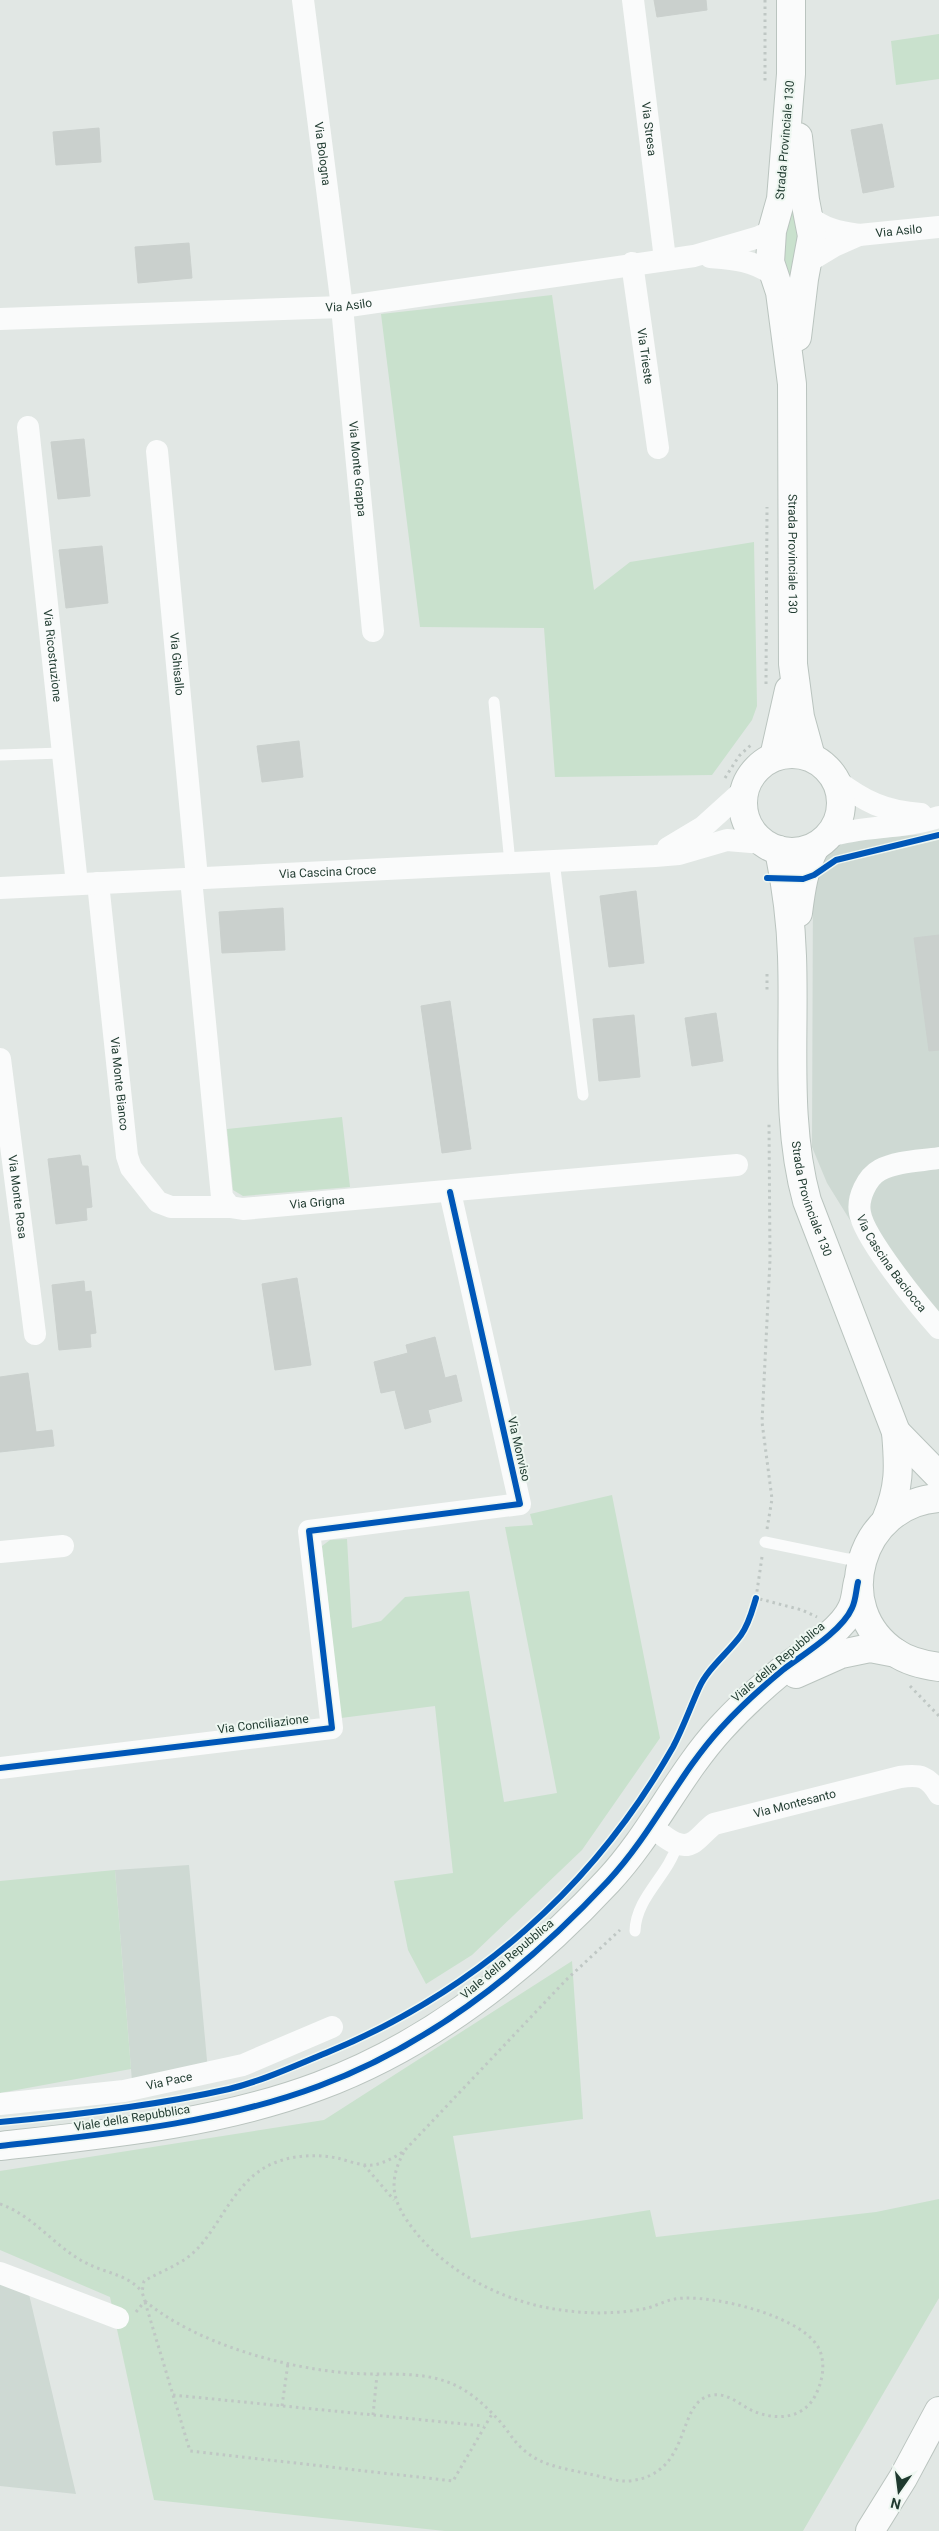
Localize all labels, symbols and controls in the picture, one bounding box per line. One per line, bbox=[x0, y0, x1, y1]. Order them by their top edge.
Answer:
street label: Strada Provinciale 130 bbox=[773, 80, 797, 200]
street label: Via Stresa bbox=[639, 101, 659, 157]
street label: Via Bologna bbox=[312, 121, 334, 186]
street label: Via Asilo bbox=[875, 222, 923, 240]
street label: Via Asilo bbox=[325, 296, 373, 315]
street label: Via Trieste bbox=[634, 327, 656, 385]
street label: Via Monte Grappa bbox=[346, 420, 369, 517]
street label: Strada Provinciale 130 bbox=[785, 494, 800, 614]
street label: Via Ricostruzione bbox=[41, 609, 64, 703]
street label: Via Ghisallo bbox=[167, 632, 187, 696]
street label: Via Cascina Croce bbox=[279, 863, 377, 881]
street label: Via Monte Bianco bbox=[107, 1036, 131, 1132]
street label: Strada Provinciale 130 bbox=[789, 1140, 835, 1259]
street label: Via Monte Rosa bbox=[5, 1154, 30, 1240]
street label: Via Grigna bbox=[289, 1193, 345, 1212]
street label: Via Cascina Baciocca bbox=[854, 1213, 929, 1315]
street label: Via Monviso bbox=[505, 1415, 533, 1483]
street label: Viale della Repubblica bbox=[729, 1619, 827, 1705]
street label: Via Conciliazione bbox=[217, 1711, 309, 1737]
street label: Via Montesanto bbox=[752, 1786, 837, 1821]
street label: Viale della Repubblica bbox=[458, 1916, 556, 2002]
street label: Via Pace bbox=[145, 2069, 194, 2093]
street label: Viale della Repubblica bbox=[73, 2102, 191, 2134]
north arrow bbox=[874, 2466, 924, 2516]
text: N bbox=[889, 2495, 903, 2513]

